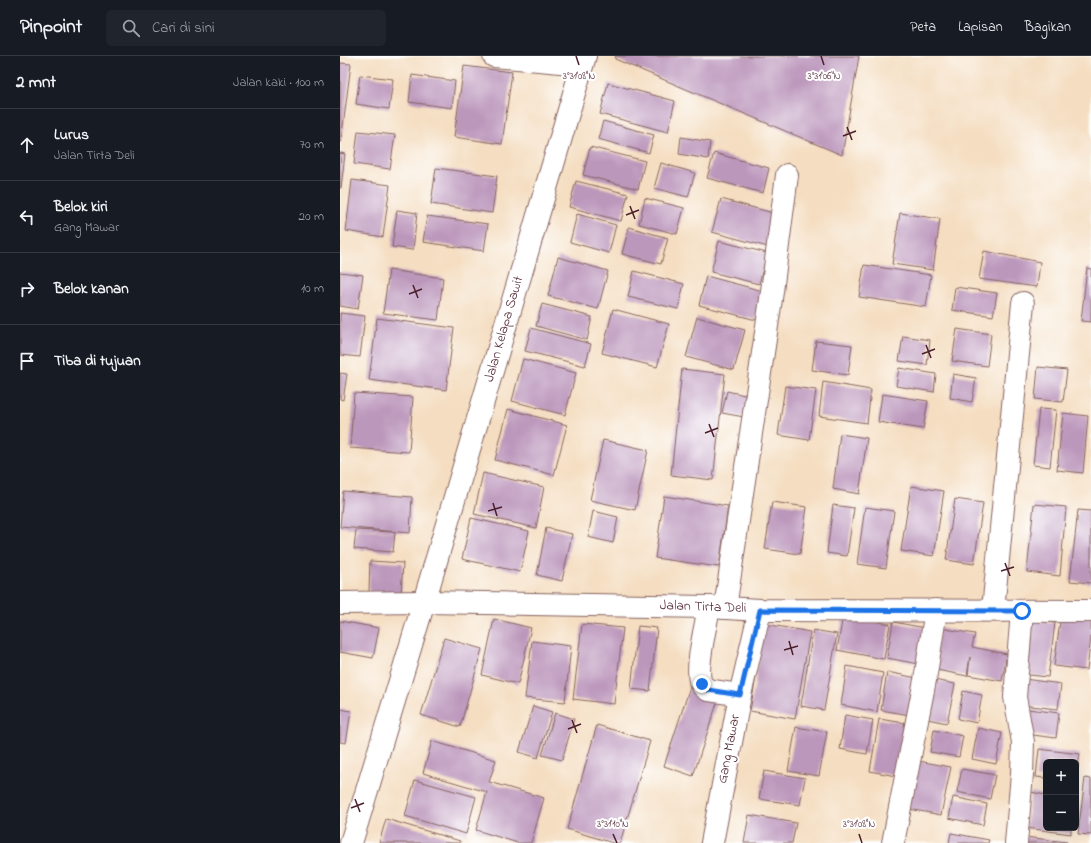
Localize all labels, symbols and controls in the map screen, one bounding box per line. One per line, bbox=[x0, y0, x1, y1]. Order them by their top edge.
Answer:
search box bbox=[106, 10, 386, 46]
text: Pinpoint bbox=[20, 14, 82, 41]
icon: search bbox=[120, 17, 142, 39]
text: Cari di sini bbox=[152, 17, 215, 39]
text: Peta bbox=[910, 17, 936, 38]
text: Lapisan bbox=[958, 17, 1003, 38]
text: Bagikan bbox=[1025, 17, 1071, 38]
text: 3°31'08"N bbox=[563, 69, 595, 84]
text: 3°31'06"N bbox=[808, 69, 841, 84]
text: 2 mnt bbox=[16, 70, 56, 95]
text: Jalan kaki · 100 m bbox=[233, 73, 324, 92]
text: Lurus bbox=[54, 124, 89, 146]
icon: ahead bbox=[16, 134, 38, 156]
text: 70 m bbox=[300, 135, 324, 154]
text: Jalan Tirta Deli bbox=[54, 146, 135, 165]
text: Belok kiri bbox=[54, 196, 108, 218]
icon: left bbox=[16, 206, 38, 228]
text: 20 m bbox=[299, 207, 324, 226]
text: Gang Mawar bbox=[54, 218, 119, 237]
street label: Jalan Kelapa Sawit bbox=[479, 273, 529, 384]
icon: right bbox=[16, 278, 38, 300]
text: Belok kanan bbox=[54, 278, 129, 300]
text: 10 m bbox=[301, 279, 324, 298]
icon: arrive bbox=[16, 350, 38, 372]
text: Tiba di tujuan bbox=[54, 350, 141, 372]
street label: Jalan Tirta Deli bbox=[659, 595, 747, 619]
route start bbox=[1013, 602, 1031, 620]
route end bbox=[693, 675, 711, 693]
street label: Gang Mawar bbox=[712, 712, 747, 786]
map controls bbox=[1043, 759, 1079, 831]
button: + bbox=[1043, 759, 1079, 795]
button: − bbox=[1043, 795, 1079, 831]
text: 3°31'10"N bbox=[597, 817, 629, 832]
text: 3°31'08"N bbox=[843, 817, 875, 832]

